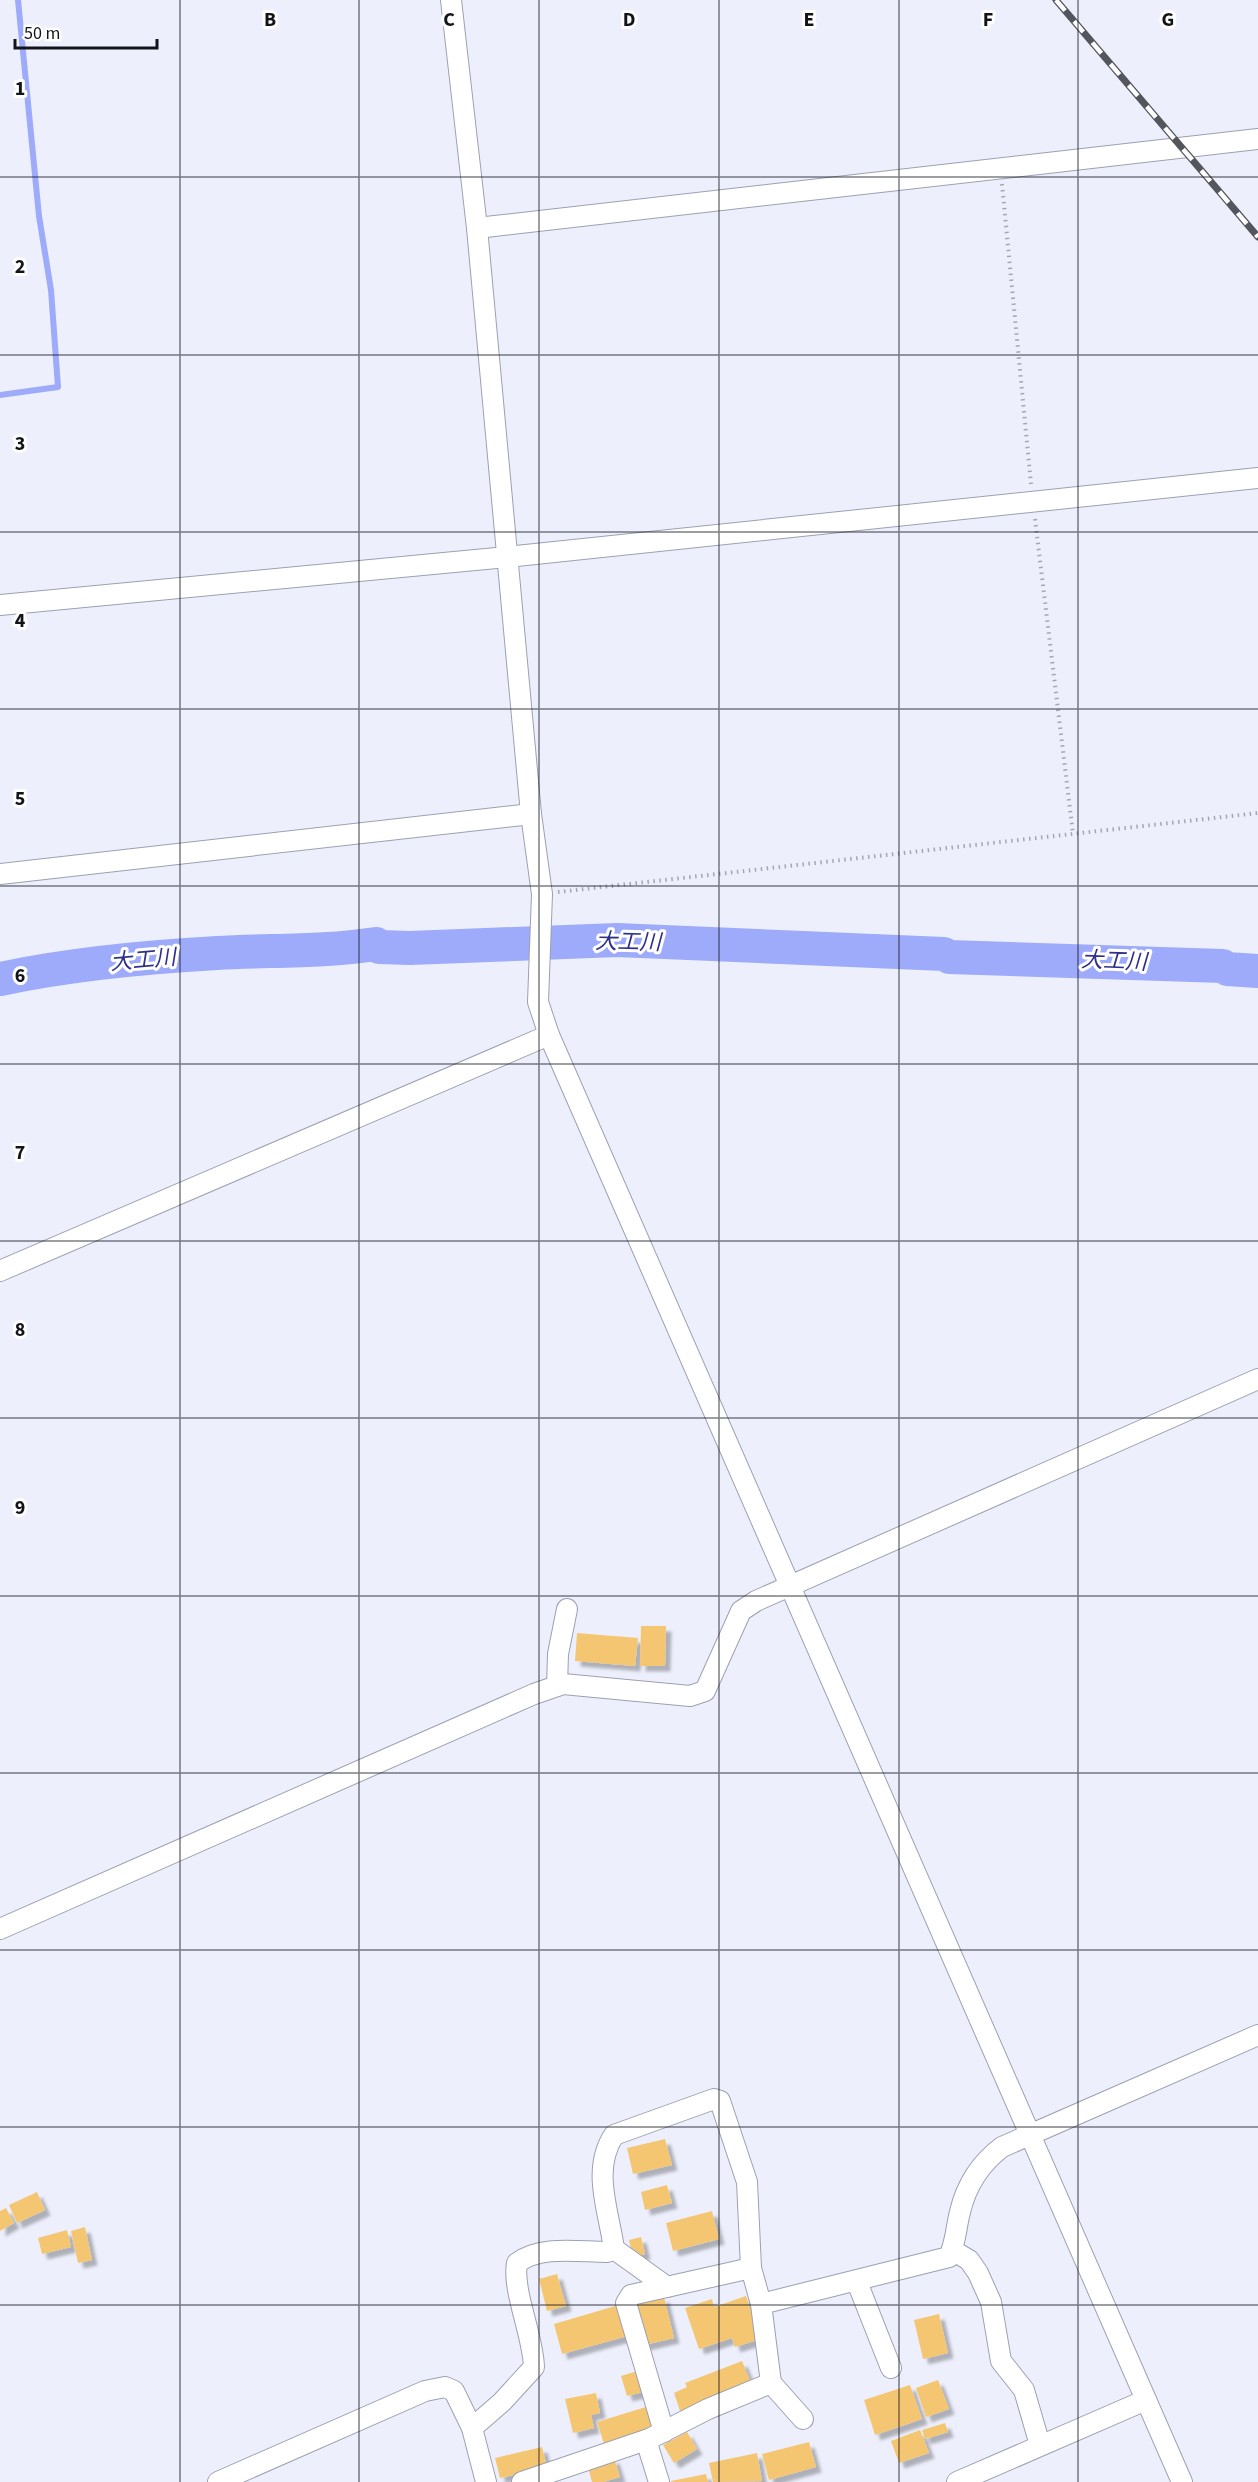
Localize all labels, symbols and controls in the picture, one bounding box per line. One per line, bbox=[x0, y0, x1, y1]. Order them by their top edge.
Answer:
text: B bbox=[264, 6, 276, 34]
text: C bbox=[443, 6, 455, 34]
text: D bbox=[623, 6, 635, 34]
text: E bbox=[804, 6, 814, 34]
text: F bbox=[983, 6, 993, 34]
text: G bbox=[1162, 6, 1174, 34]
scale bar bbox=[15, 12, 158, 50]
text: 50 m bbox=[24, 21, 60, 46]
text: 1 bbox=[15, 75, 25, 103]
text: 2 bbox=[15, 253, 25, 281]
text: 3 bbox=[15, 430, 25, 458]
text: 4 bbox=[15, 607, 26, 635]
text: 5 bbox=[15, 785, 25, 813]
water label: 大工川 bbox=[595, 925, 663, 959]
water label: 大工川 bbox=[109, 941, 179, 979]
water label: 大工川 bbox=[1080, 944, 1150, 978]
text: 6 bbox=[15, 962, 25, 990]
text: 7 bbox=[15, 1139, 25, 1167]
text: 8 bbox=[15, 1316, 25, 1344]
text: 9 bbox=[15, 1494, 25, 1522]

